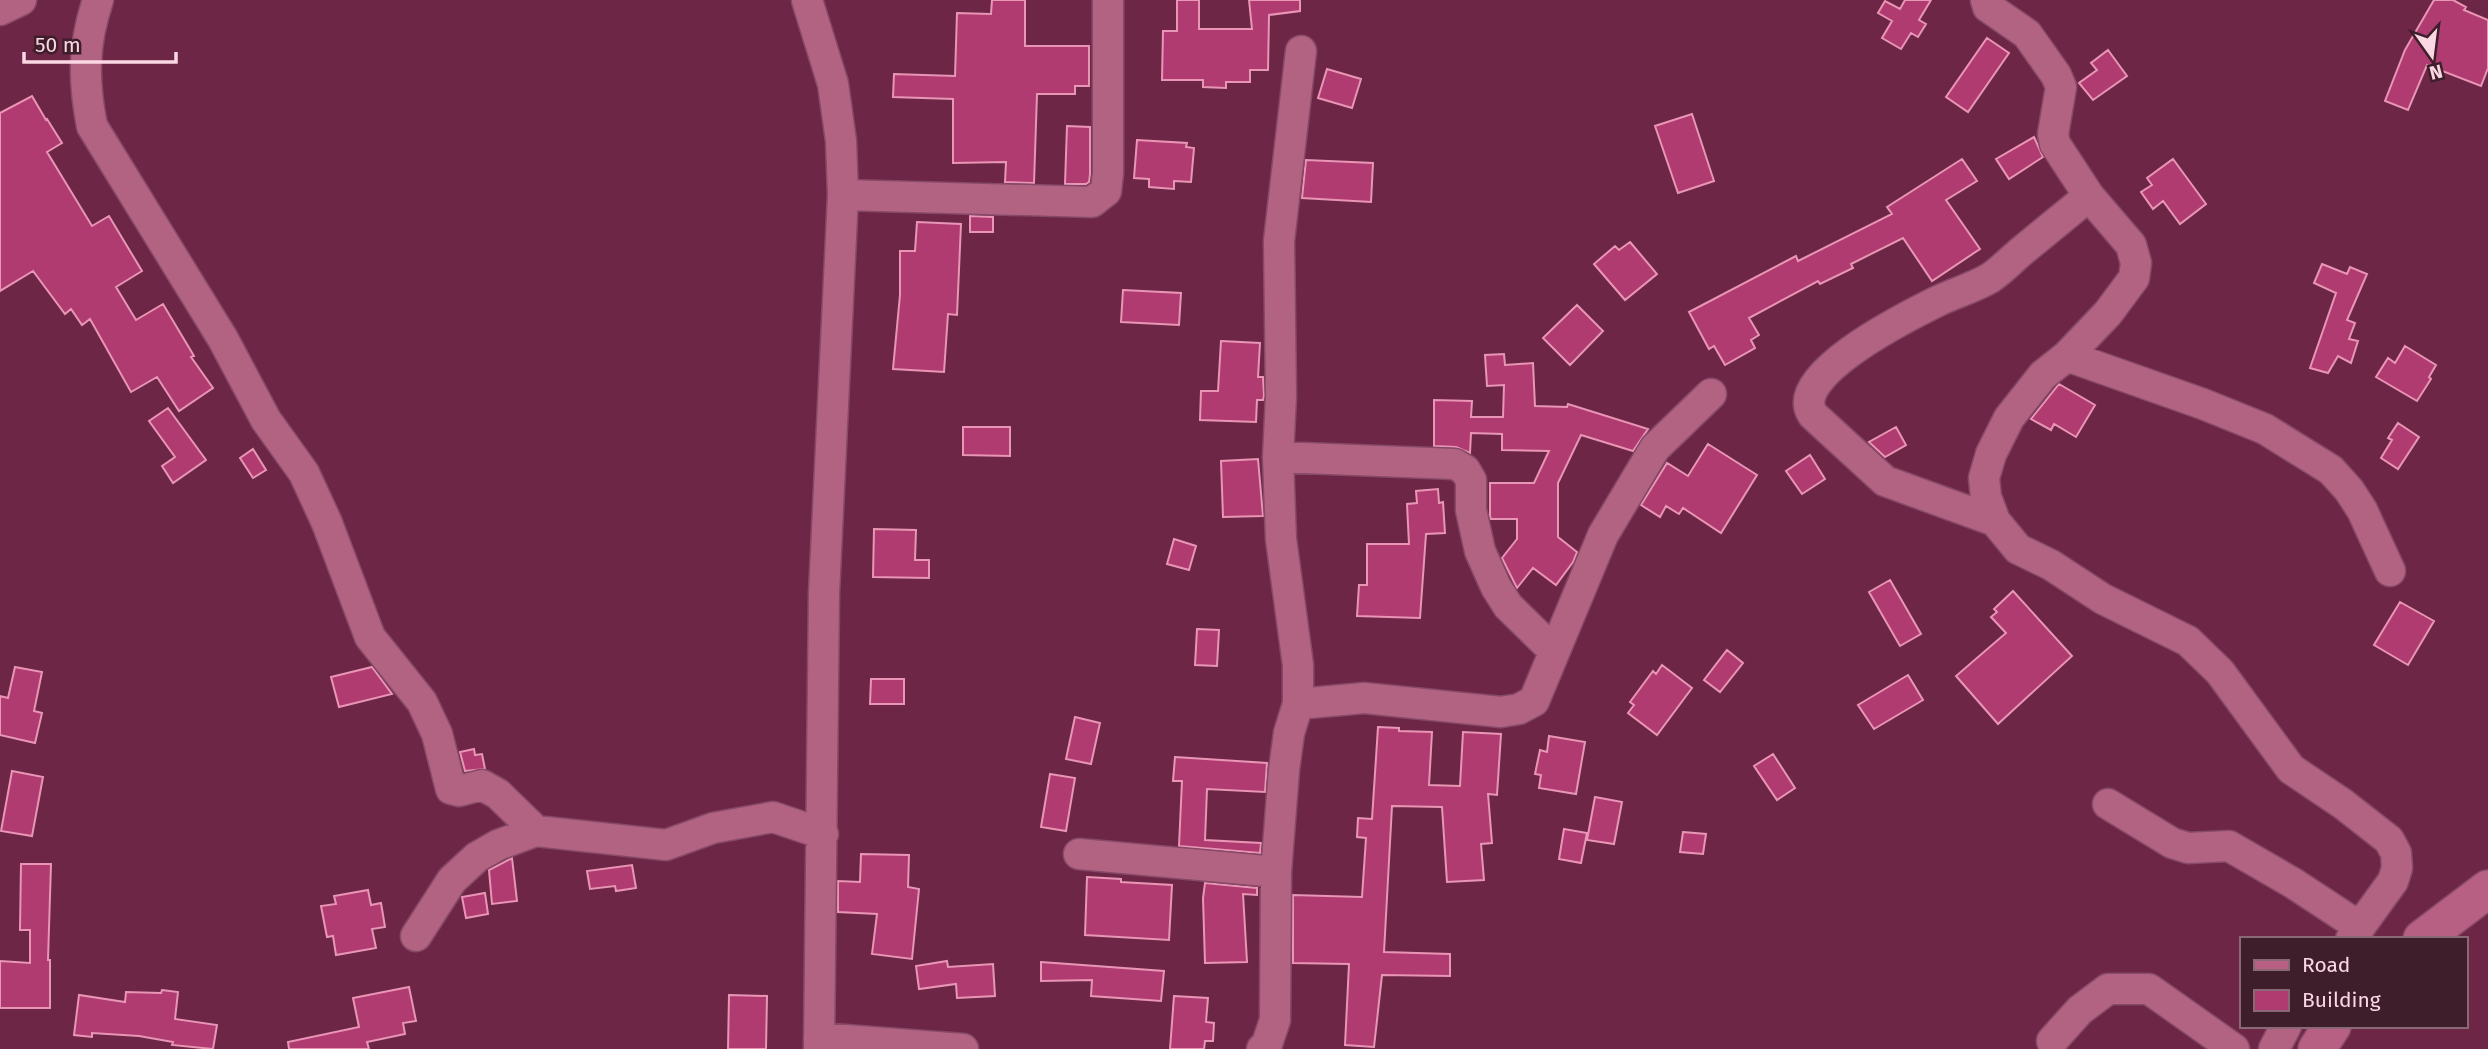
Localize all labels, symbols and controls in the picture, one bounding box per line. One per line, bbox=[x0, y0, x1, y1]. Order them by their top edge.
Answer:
scale bar bbox=[24, 21, 177, 65]
north arrow bbox=[2397, 21, 2467, 91]
text: 50 m bbox=[35, 32, 81, 58]
text: N bbox=[2427, 59, 2445, 85]
legend bbox=[2240, 937, 2467, 1028]
text: Road bbox=[2302, 952, 2350, 978]
text: Building bbox=[2302, 987, 2381, 1013]

